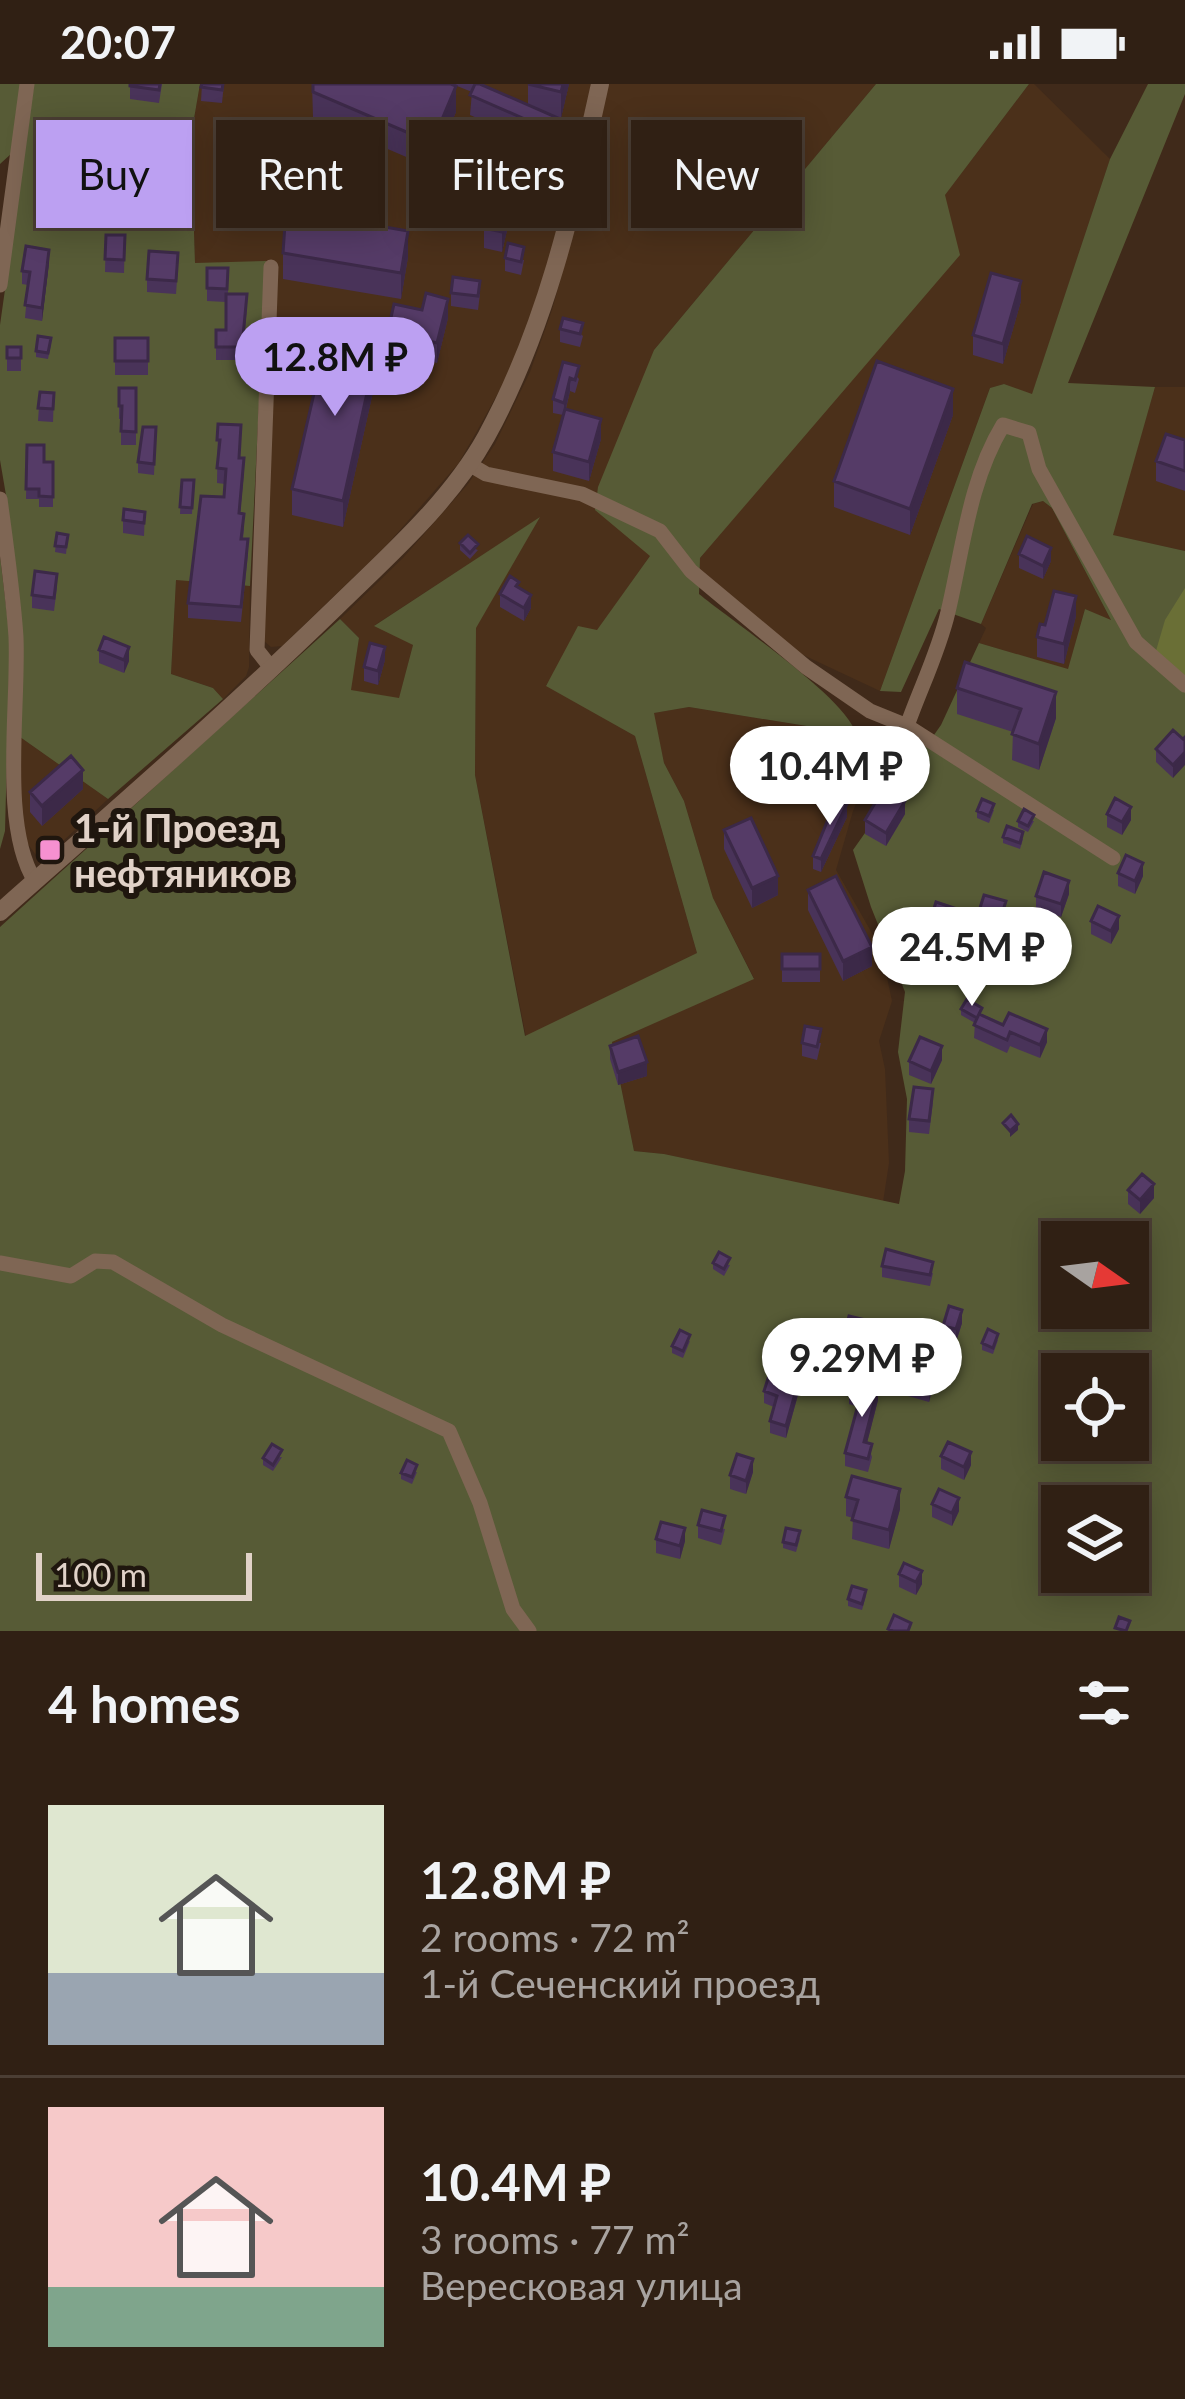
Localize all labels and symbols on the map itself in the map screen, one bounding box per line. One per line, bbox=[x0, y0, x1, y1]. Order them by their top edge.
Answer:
pin: 12.8M ₽ bbox=[224, 317, 446, 419]
pin: 10.4M ₽ bbox=[719, 726, 941, 828]
place label: 1-й Проезд нефтяников bbox=[74, 804, 292, 895]
marker: 1-й Проезд нефтяников bbox=[37, 837, 63, 863]
pin: 24.5M ₽ bbox=[861, 907, 1083, 1009]
north arrow bbox=[1041, 1221, 1149, 1329]
pin: 9.29M ₽ bbox=[751, 1318, 973, 1420]
scale bar bbox=[36, 1547, 252, 1600]

